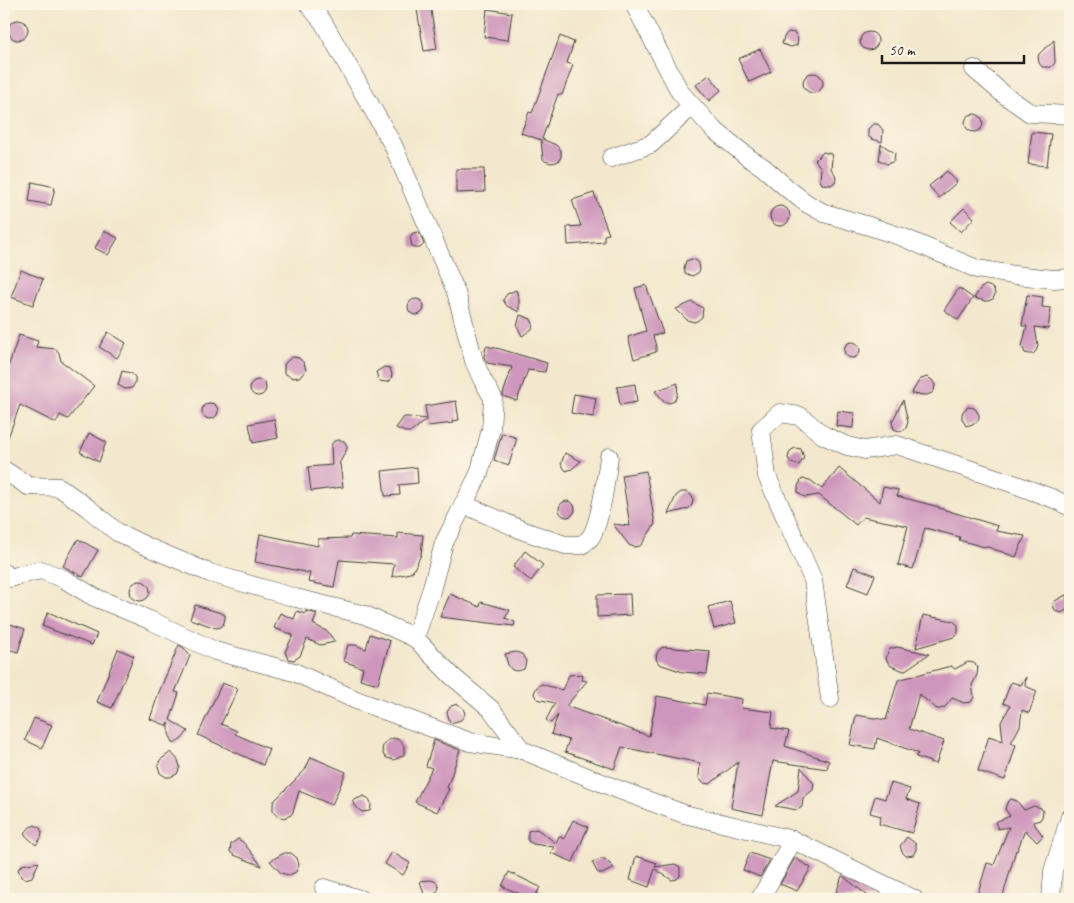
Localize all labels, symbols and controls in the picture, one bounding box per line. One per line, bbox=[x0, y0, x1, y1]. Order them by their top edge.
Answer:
scale bar bbox=[882, 32, 1024, 64]
text: 50 m bbox=[889, 41, 916, 60]

